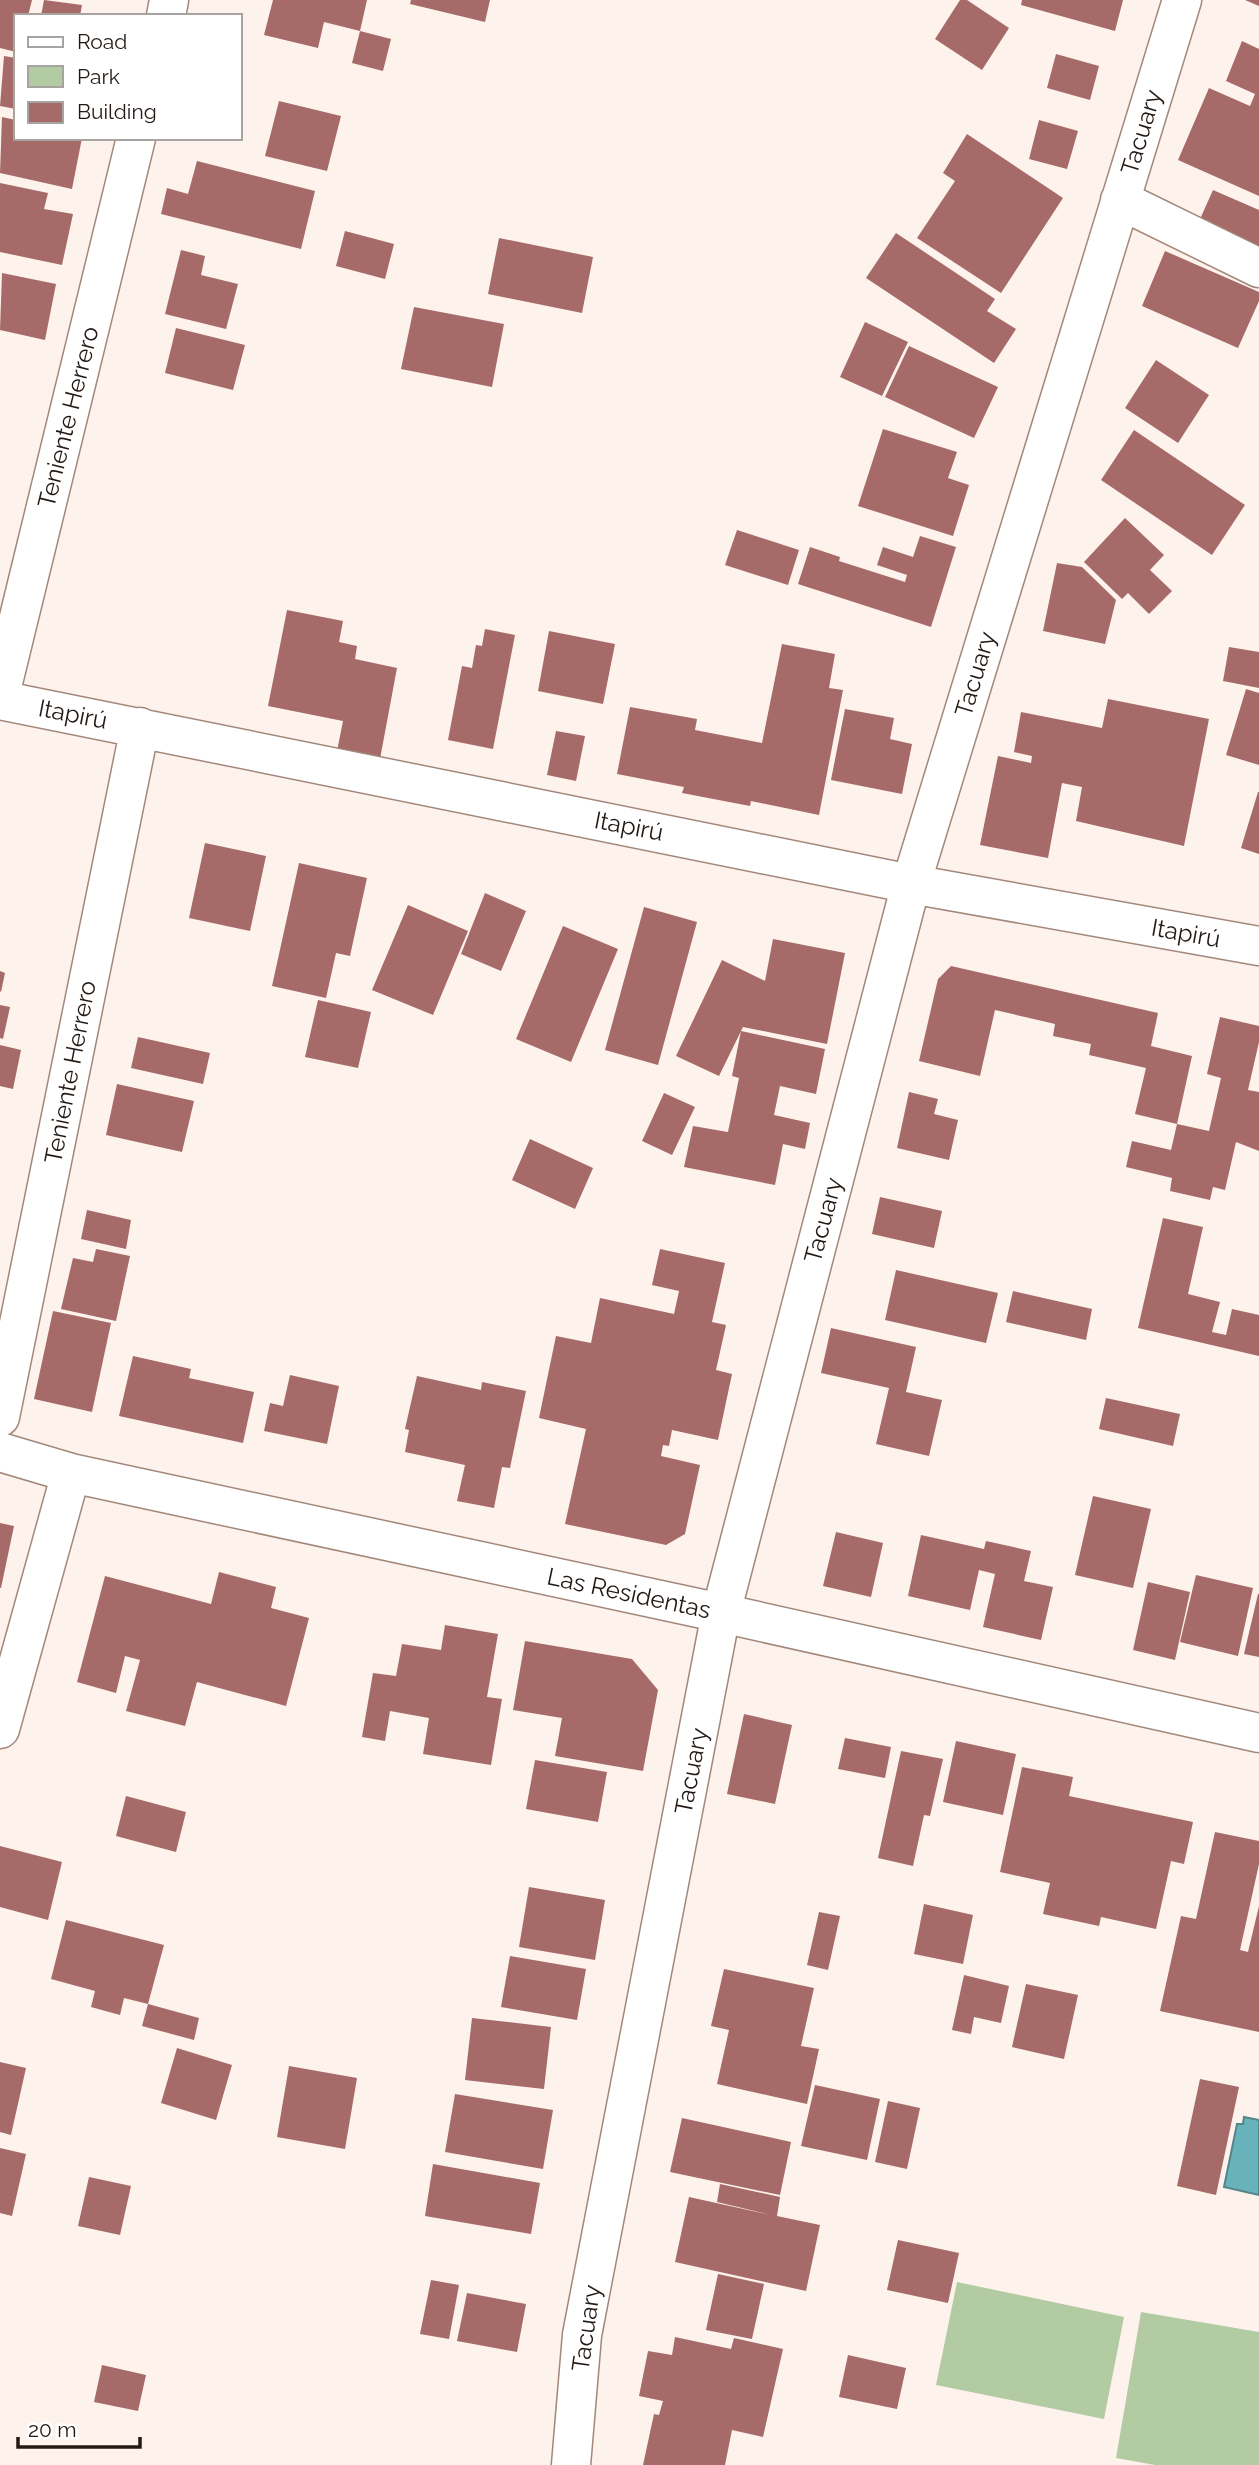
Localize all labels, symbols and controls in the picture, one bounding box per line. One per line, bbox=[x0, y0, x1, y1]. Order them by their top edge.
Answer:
legend bbox=[14, 14, 242, 140]
text: Road bbox=[77, 29, 127, 54]
text: Park bbox=[77, 64, 120, 89]
street label: Tacuary bbox=[1114, 86, 1168, 178]
text: Building bbox=[77, 99, 157, 124]
street label: Teniente Herrero bbox=[31, 323, 105, 511]
street label: Tacuary bbox=[948, 628, 1002, 720]
street label: Itapirú bbox=[36, 693, 110, 735]
street label: Itapirú bbox=[592, 805, 666, 847]
street label: Itapirú bbox=[1149, 913, 1223, 953]
street label: Teniente Herrero bbox=[38, 978, 102, 1166]
street label: Tacuary bbox=[798, 1174, 848, 1266]
street label: Las Residentas bbox=[545, 1562, 713, 1624]
street label: Tacuary bbox=[668, 1725, 714, 1817]
street label: Tacuary bbox=[566, 2283, 606, 2373]
scale bar bbox=[18, 2406, 140, 2450]
text: 20 m bbox=[28, 2417, 76, 2442]

